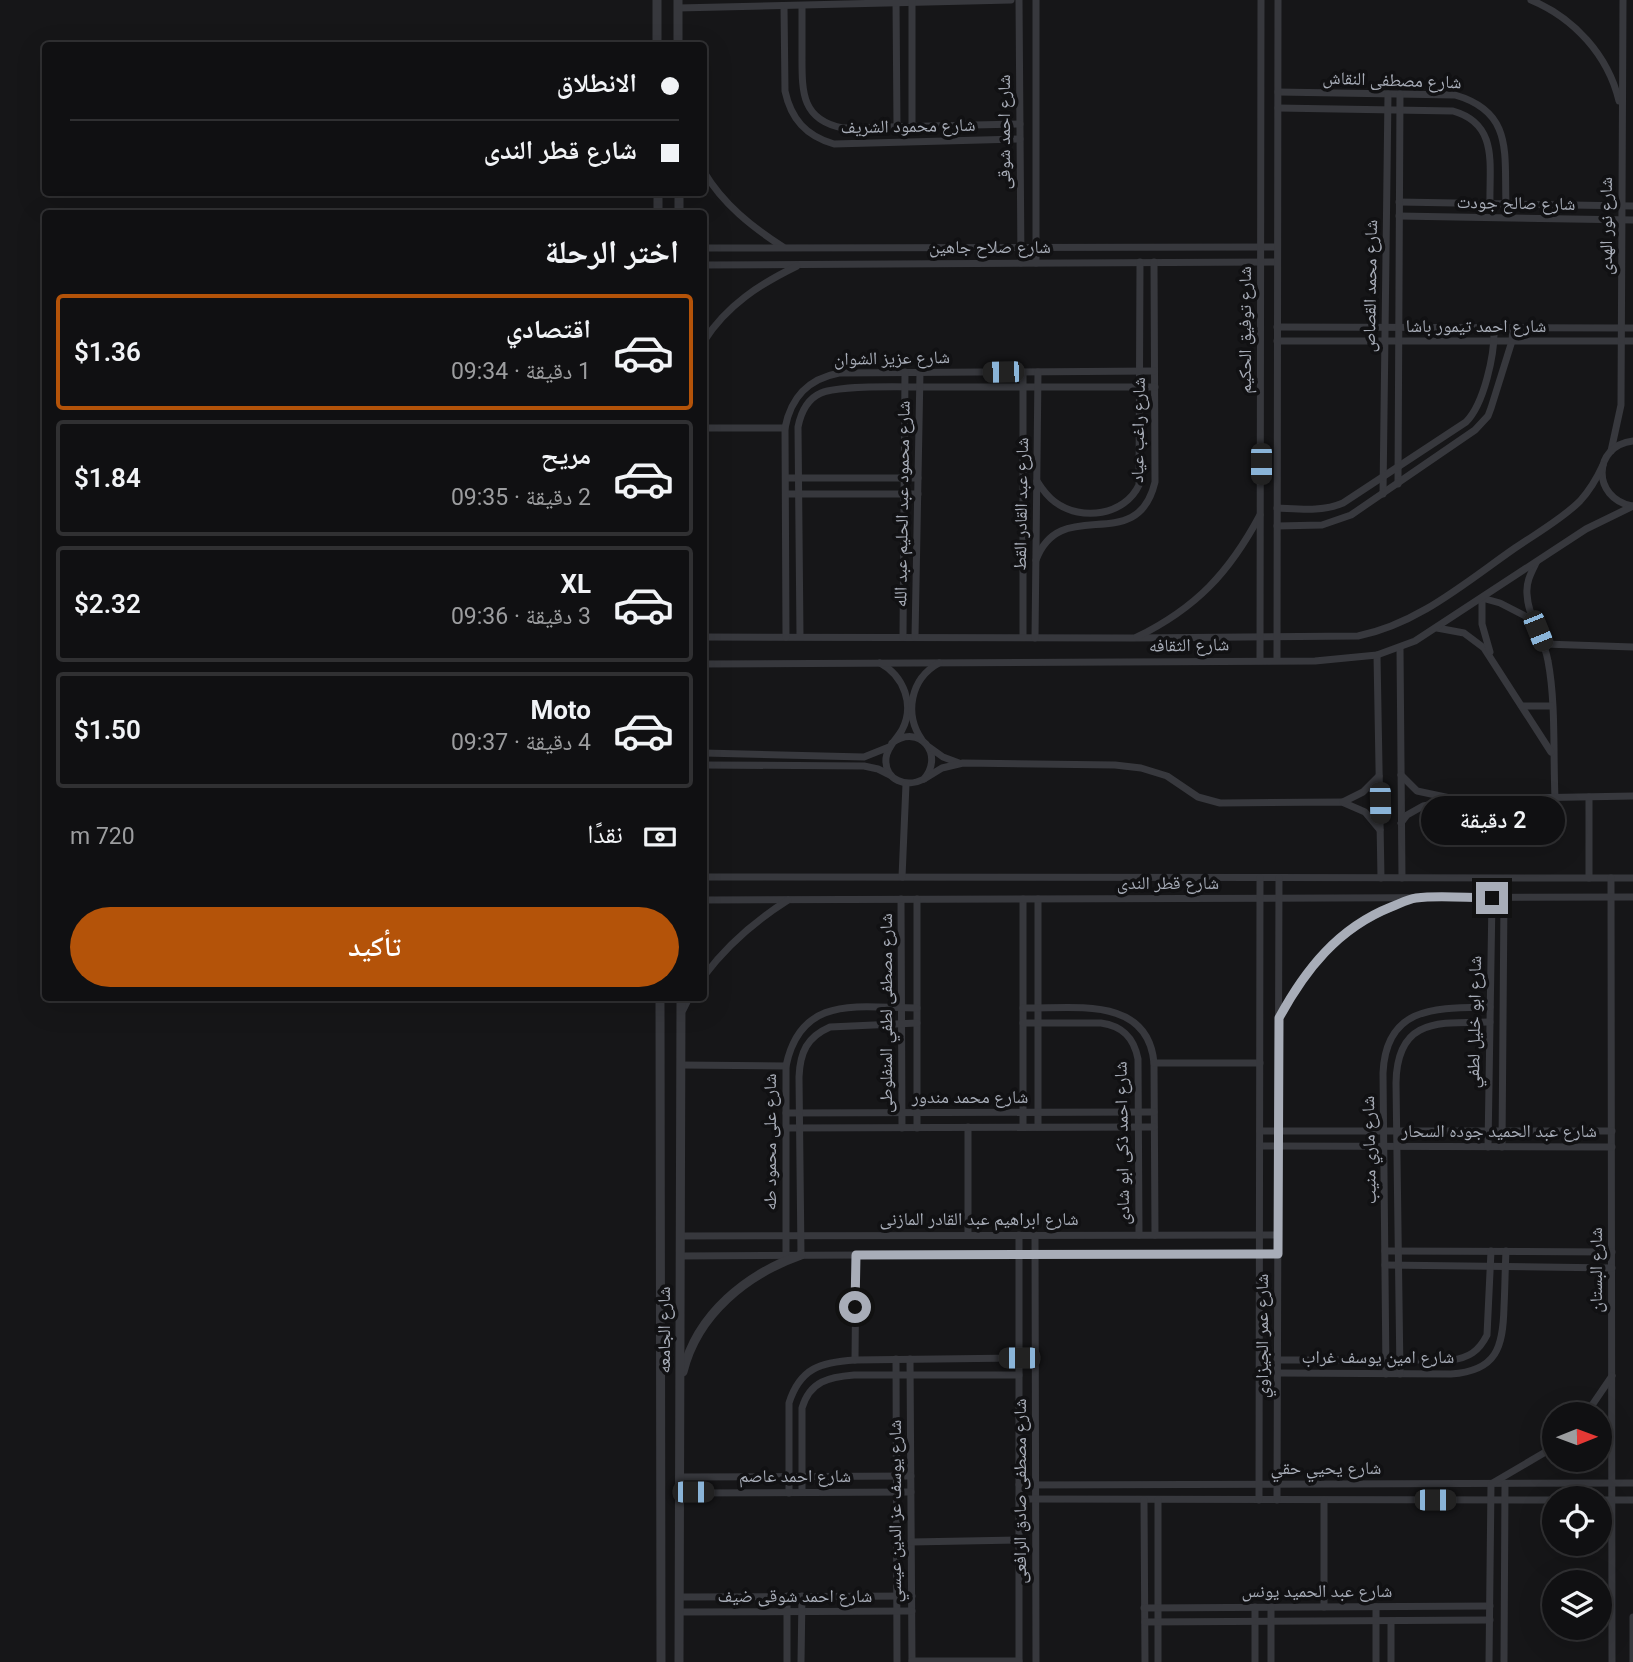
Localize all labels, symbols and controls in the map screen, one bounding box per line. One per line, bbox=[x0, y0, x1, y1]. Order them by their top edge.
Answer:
street label: شارع مصطفى النقاش bbox=[1322, 67, 1462, 93]
text: الانطلاق bbox=[557, 68, 637, 98]
street label: شارع احمد شوقى bbox=[993, 74, 1015, 190]
street label: شارع محمود الشريف bbox=[840, 114, 976, 138]
text: شارع قطر الندى bbox=[483, 135, 637, 165]
street label: شارع نور الهدى bbox=[1595, 177, 1617, 275]
street label: شارع صالح جودت bbox=[1456, 191, 1576, 216]
street label: شارع محمد القصاص bbox=[1358, 219, 1382, 353]
text: اختر الرحلة bbox=[545, 233, 679, 271]
street label: شارع صلاح جاهين bbox=[929, 236, 1051, 259]
street label: شارع توفيق الحكيم bbox=[1234, 266, 1257, 394]
text: اقتصادي bbox=[506, 314, 591, 344]
street label: شارع احمد تيمور باشا bbox=[1406, 315, 1546, 337]
icon: car bbox=[612, 321, 675, 384]
text: $1.36 bbox=[74, 337, 141, 367]
street label: شارع عزيز الشوان bbox=[834, 346, 950, 370]
text: 1 دقيقة · 09:34 bbox=[451, 358, 591, 385]
car bbox=[982, 361, 1025, 383]
street label: شارع راغب عياد bbox=[1126, 377, 1150, 483]
street label: شارع محمود عبد الحليم عبد الله bbox=[889, 400, 916, 608]
street label: شارع عبد القادر القط bbox=[1009, 437, 1033, 571]
text: مريح bbox=[541, 440, 591, 470]
car bbox=[1251, 443, 1272, 485]
icon: car bbox=[612, 447, 675, 510]
text: $1.84 bbox=[74, 463, 141, 493]
text: 2 دقيقة · 09:35 bbox=[451, 484, 591, 511]
text: XL bbox=[560, 569, 591, 599]
icon: car bbox=[612, 573, 675, 636]
text: $2.32 bbox=[74, 589, 141, 619]
text: 3 دقيقة · 09:36 bbox=[451, 603, 591, 630]
car bbox=[1521, 608, 1556, 654]
street label: شارع الثقافه bbox=[1149, 633, 1229, 657]
text: Moto bbox=[530, 695, 591, 725]
icon: car bbox=[612, 699, 675, 762]
text: $1.50 bbox=[74, 715, 141, 745]
text: 4 دقيقة · 09:37 bbox=[451, 729, 591, 756]
car bbox=[1370, 782, 1391, 824]
callout: 2 دقيقة bbox=[1420, 796, 1564, 846]
text: 2 دقيقة bbox=[1460, 807, 1526, 834]
icon: cash bbox=[641, 818, 679, 856]
text: نقدًا bbox=[587, 819, 623, 849]
text: 720 m bbox=[70, 823, 135, 850]
street label: شارع قطر الندى bbox=[1117, 872, 1219, 894]
route end bbox=[1476, 882, 1508, 914]
button: تأكيد bbox=[70, 907, 679, 987]
street label: شارع مصطفى لطفي المنفلوطى bbox=[875, 913, 901, 1113]
street label: شارع ابو خليل لطفي bbox=[1462, 955, 1490, 1089]
street label: شارع احمد ذكى ابو شادى bbox=[1110, 1061, 1134, 1225]
street label: شارع على محمود طه bbox=[759, 1074, 781, 1211]
street label: شارع محمد مندور bbox=[911, 1086, 1028, 1108]
street label: شارع ماري منيب bbox=[1357, 1095, 1385, 1205]
street label: شارع عبد الحميد جوده السحار bbox=[1400, 1120, 1597, 1142]
street label: شارع ابراهيم عبد القادر المازنى bbox=[879, 1208, 1079, 1231]
street label: شارع البستان bbox=[1585, 1227, 1607, 1313]
street label: شارع عمر الجيزاوي bbox=[1251, 1274, 1277, 1398]
street label: شارع الجامعه bbox=[653, 1286, 675, 1374]
route start bbox=[839, 1291, 871, 1323]
street label: شارع امين يوسف غراب bbox=[1302, 1346, 1454, 1368]
car bbox=[999, 1348, 1041, 1369]
street label: شارع مصطفى صادق الرافعى bbox=[1009, 1398, 1031, 1584]
north arrow bbox=[1542, 1402, 1612, 1472]
map controls bbox=[1542, 1402, 1612, 1640]
street label: شارع يوسف عز الدين عيسي bbox=[884, 1420, 910, 1602]
street label: شارع يحيي حقي bbox=[1271, 1457, 1381, 1483]
street label: شارع احمد عاصم bbox=[739, 1465, 851, 1488]
car bbox=[673, 1482, 715, 1503]
button: locate bbox=[1542, 1486, 1612, 1556]
car bbox=[1415, 1490, 1457, 1511]
button: layers bbox=[1542, 1570, 1612, 1640]
street label: شارع عبد الحميد يونس bbox=[1242, 1580, 1392, 1602]
street label: شارع احمد شوقى ضيف bbox=[718, 1585, 872, 1607]

